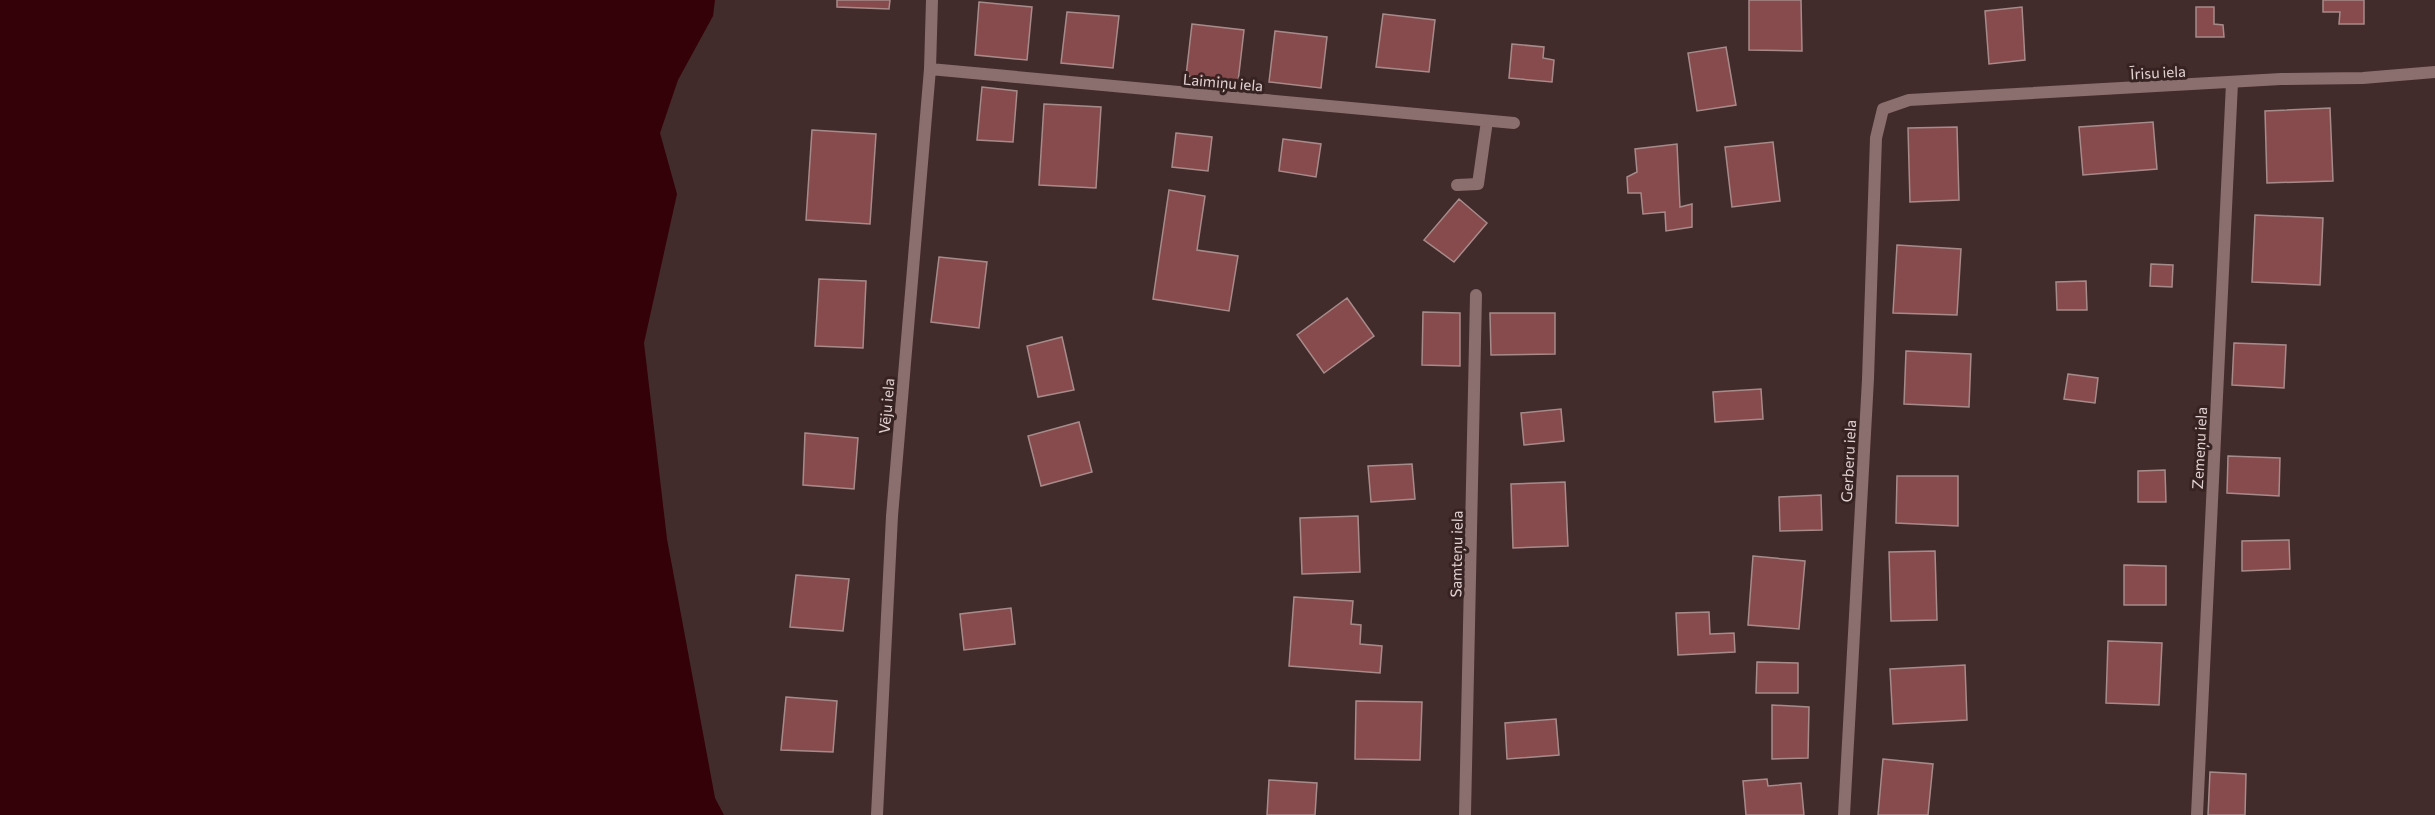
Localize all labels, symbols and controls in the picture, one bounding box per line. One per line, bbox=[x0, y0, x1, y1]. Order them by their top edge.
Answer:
street label: Īrisu iela bbox=[2129, 62, 2186, 82]
street label: Laimiņu iela bbox=[1182, 70, 1264, 96]
street label: Vēju iela bbox=[875, 377, 897, 435]
street label: Zemeņu iela bbox=[2188, 406, 2212, 490]
street label: Gerberu iela bbox=[1837, 419, 1859, 503]
street label: Samteņu iela bbox=[1446, 510, 1468, 598]

